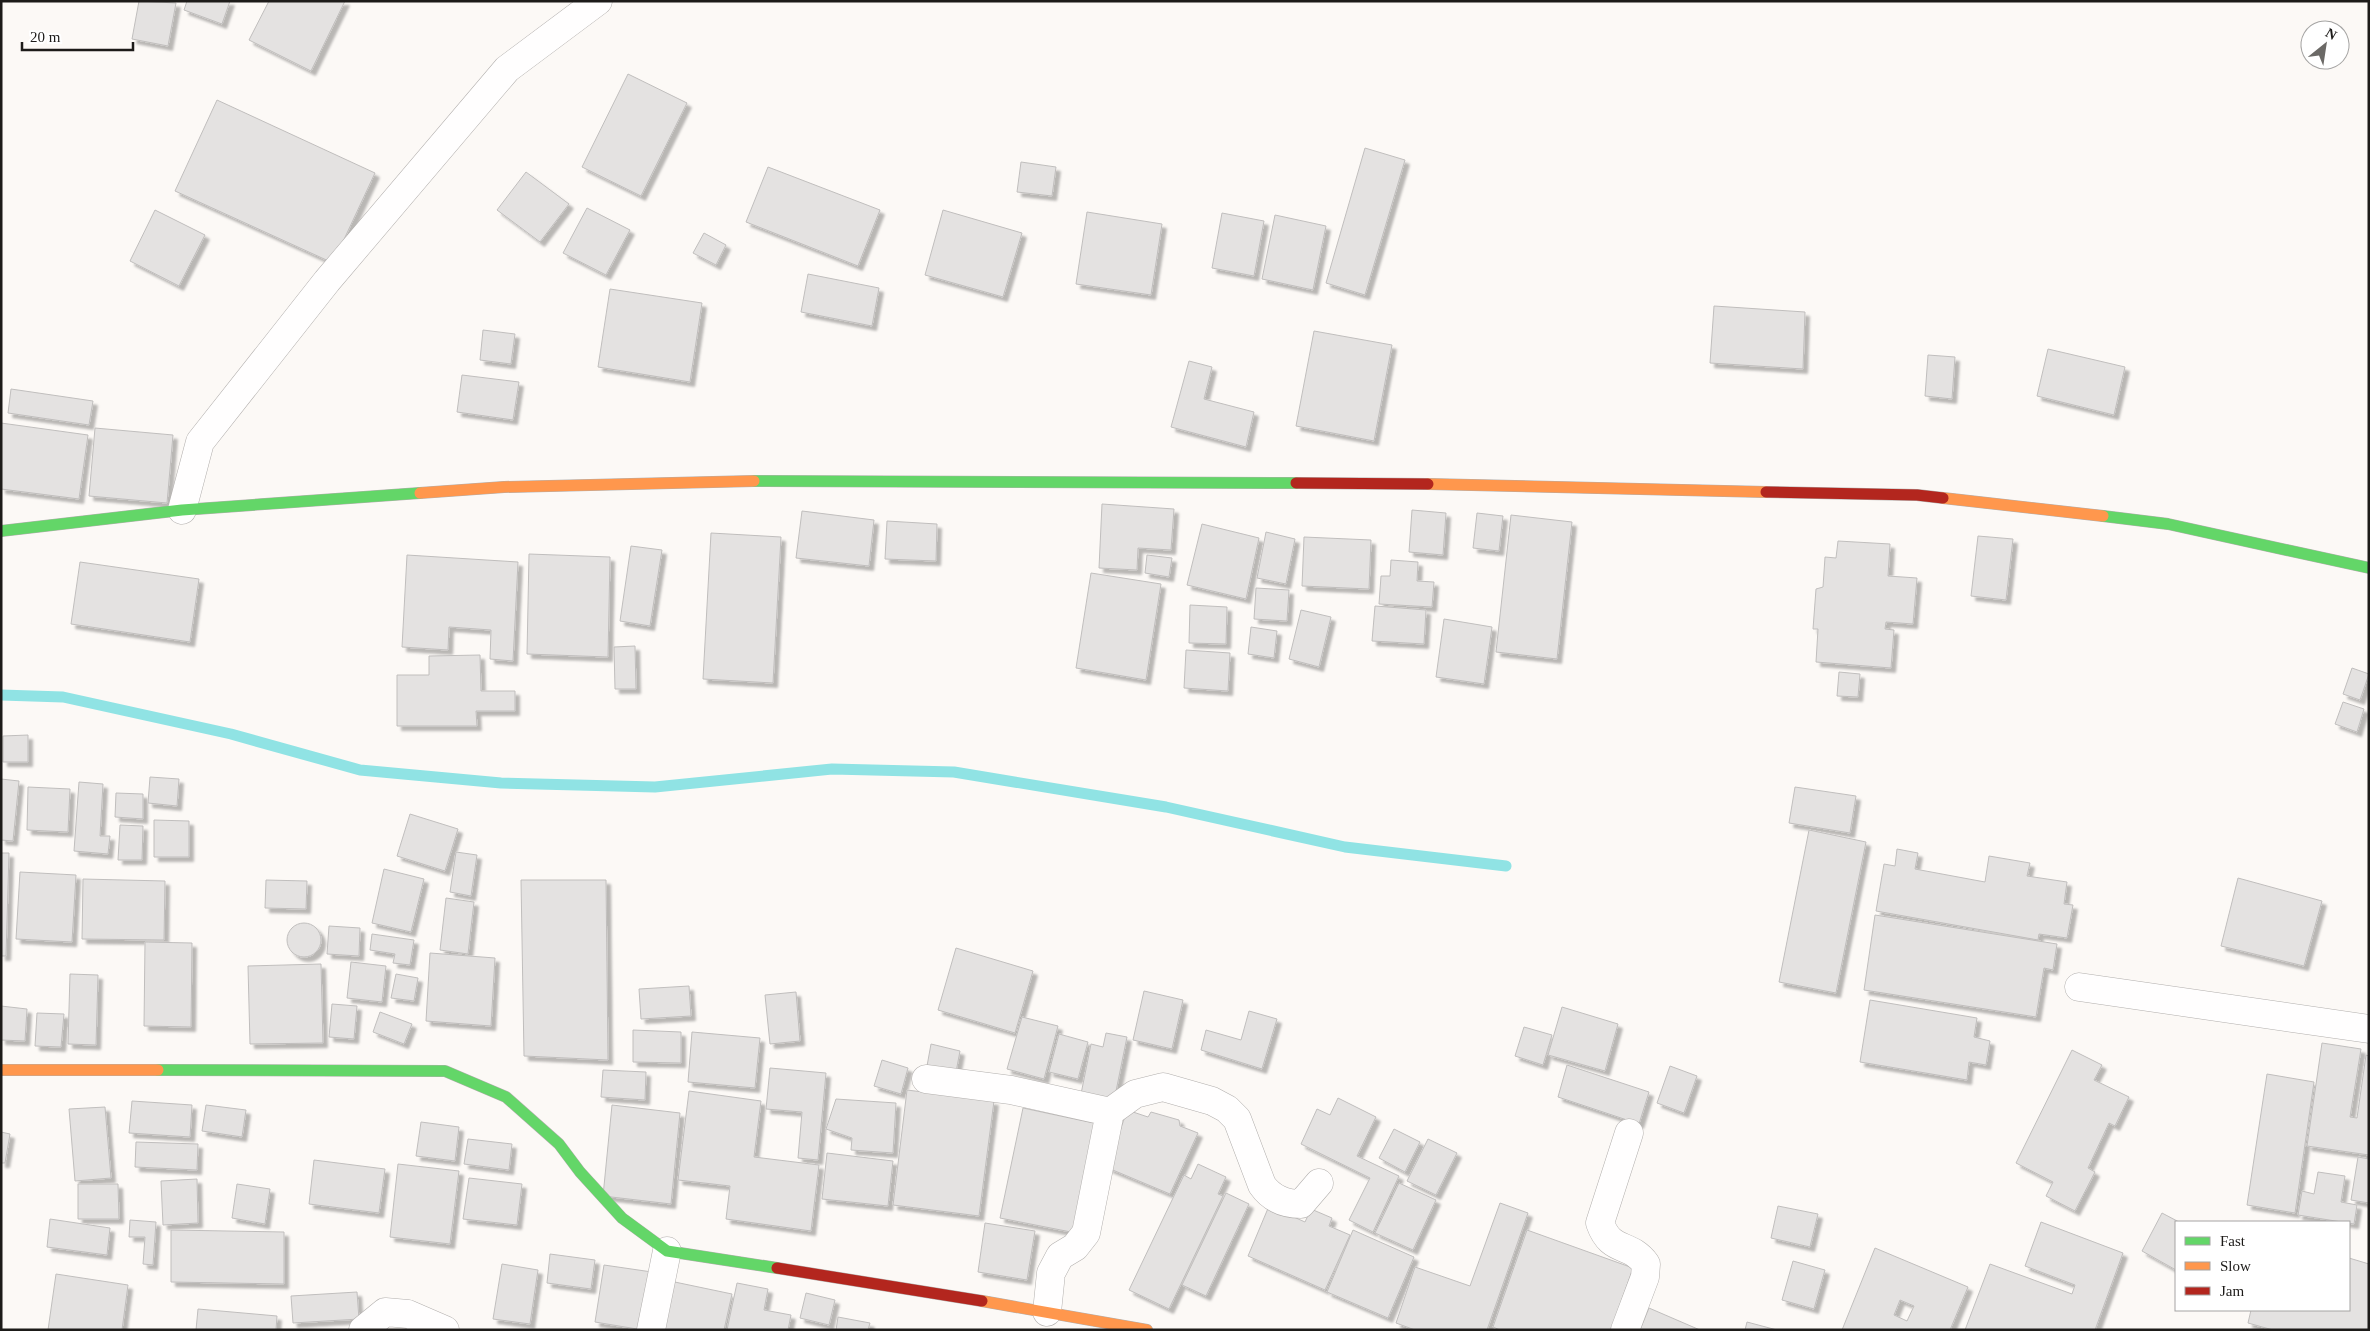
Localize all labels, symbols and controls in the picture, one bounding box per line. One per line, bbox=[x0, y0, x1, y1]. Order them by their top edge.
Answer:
scale bar bbox=[22, 20, 134, 52]
north arrow bbox=[2300, 20, 2350, 70]
text: N bbox=[2323, 25, 2339, 43]
text: 20 m bbox=[30, 29, 61, 45]
legend bbox=[2175, 1221, 2350, 1311]
text: Fast bbox=[2220, 1233, 2246, 1249]
text: Slow bbox=[2220, 1258, 2251, 1274]
text: Jam bbox=[2220, 1283, 2244, 1299]

